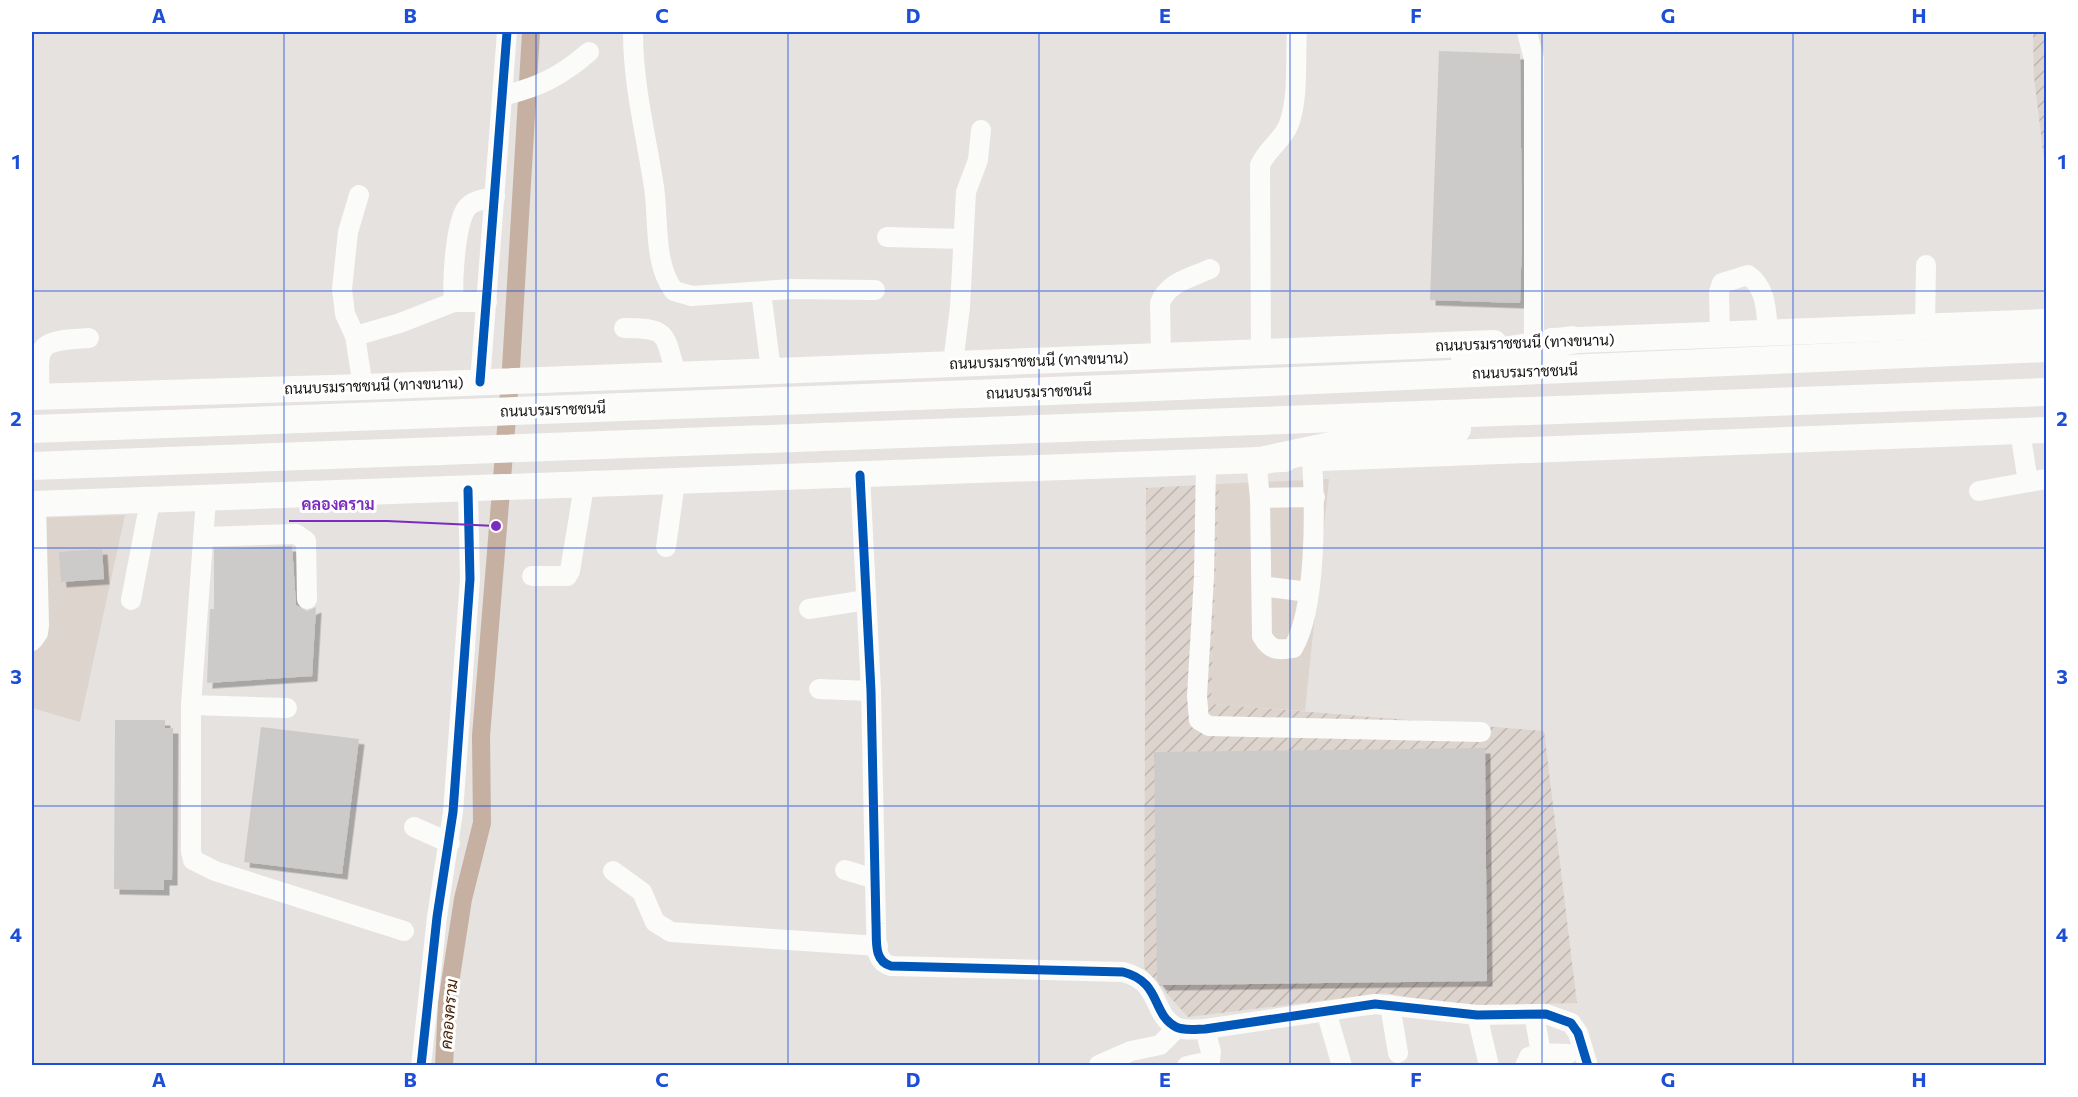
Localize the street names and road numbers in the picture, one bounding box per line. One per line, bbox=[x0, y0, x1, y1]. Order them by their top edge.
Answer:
street label: ถนนบรมราชชนนี (ทางขนาน) bbox=[1435, 330, 1615, 354]
street label: ถนนบรมราชชนนี (ทางขนาน) bbox=[949, 348, 1129, 372]
street label: ถนนบรมราชชนนี bbox=[1472, 360, 1578, 382]
street label: ถนนบรมราชชนนี (ทางขนาน) bbox=[284, 373, 464, 397]
street label: ถนนบรมราชชนนี bbox=[986, 380, 1092, 402]
street label: ถนนบรมราชชนนี bbox=[500, 398, 606, 420]

